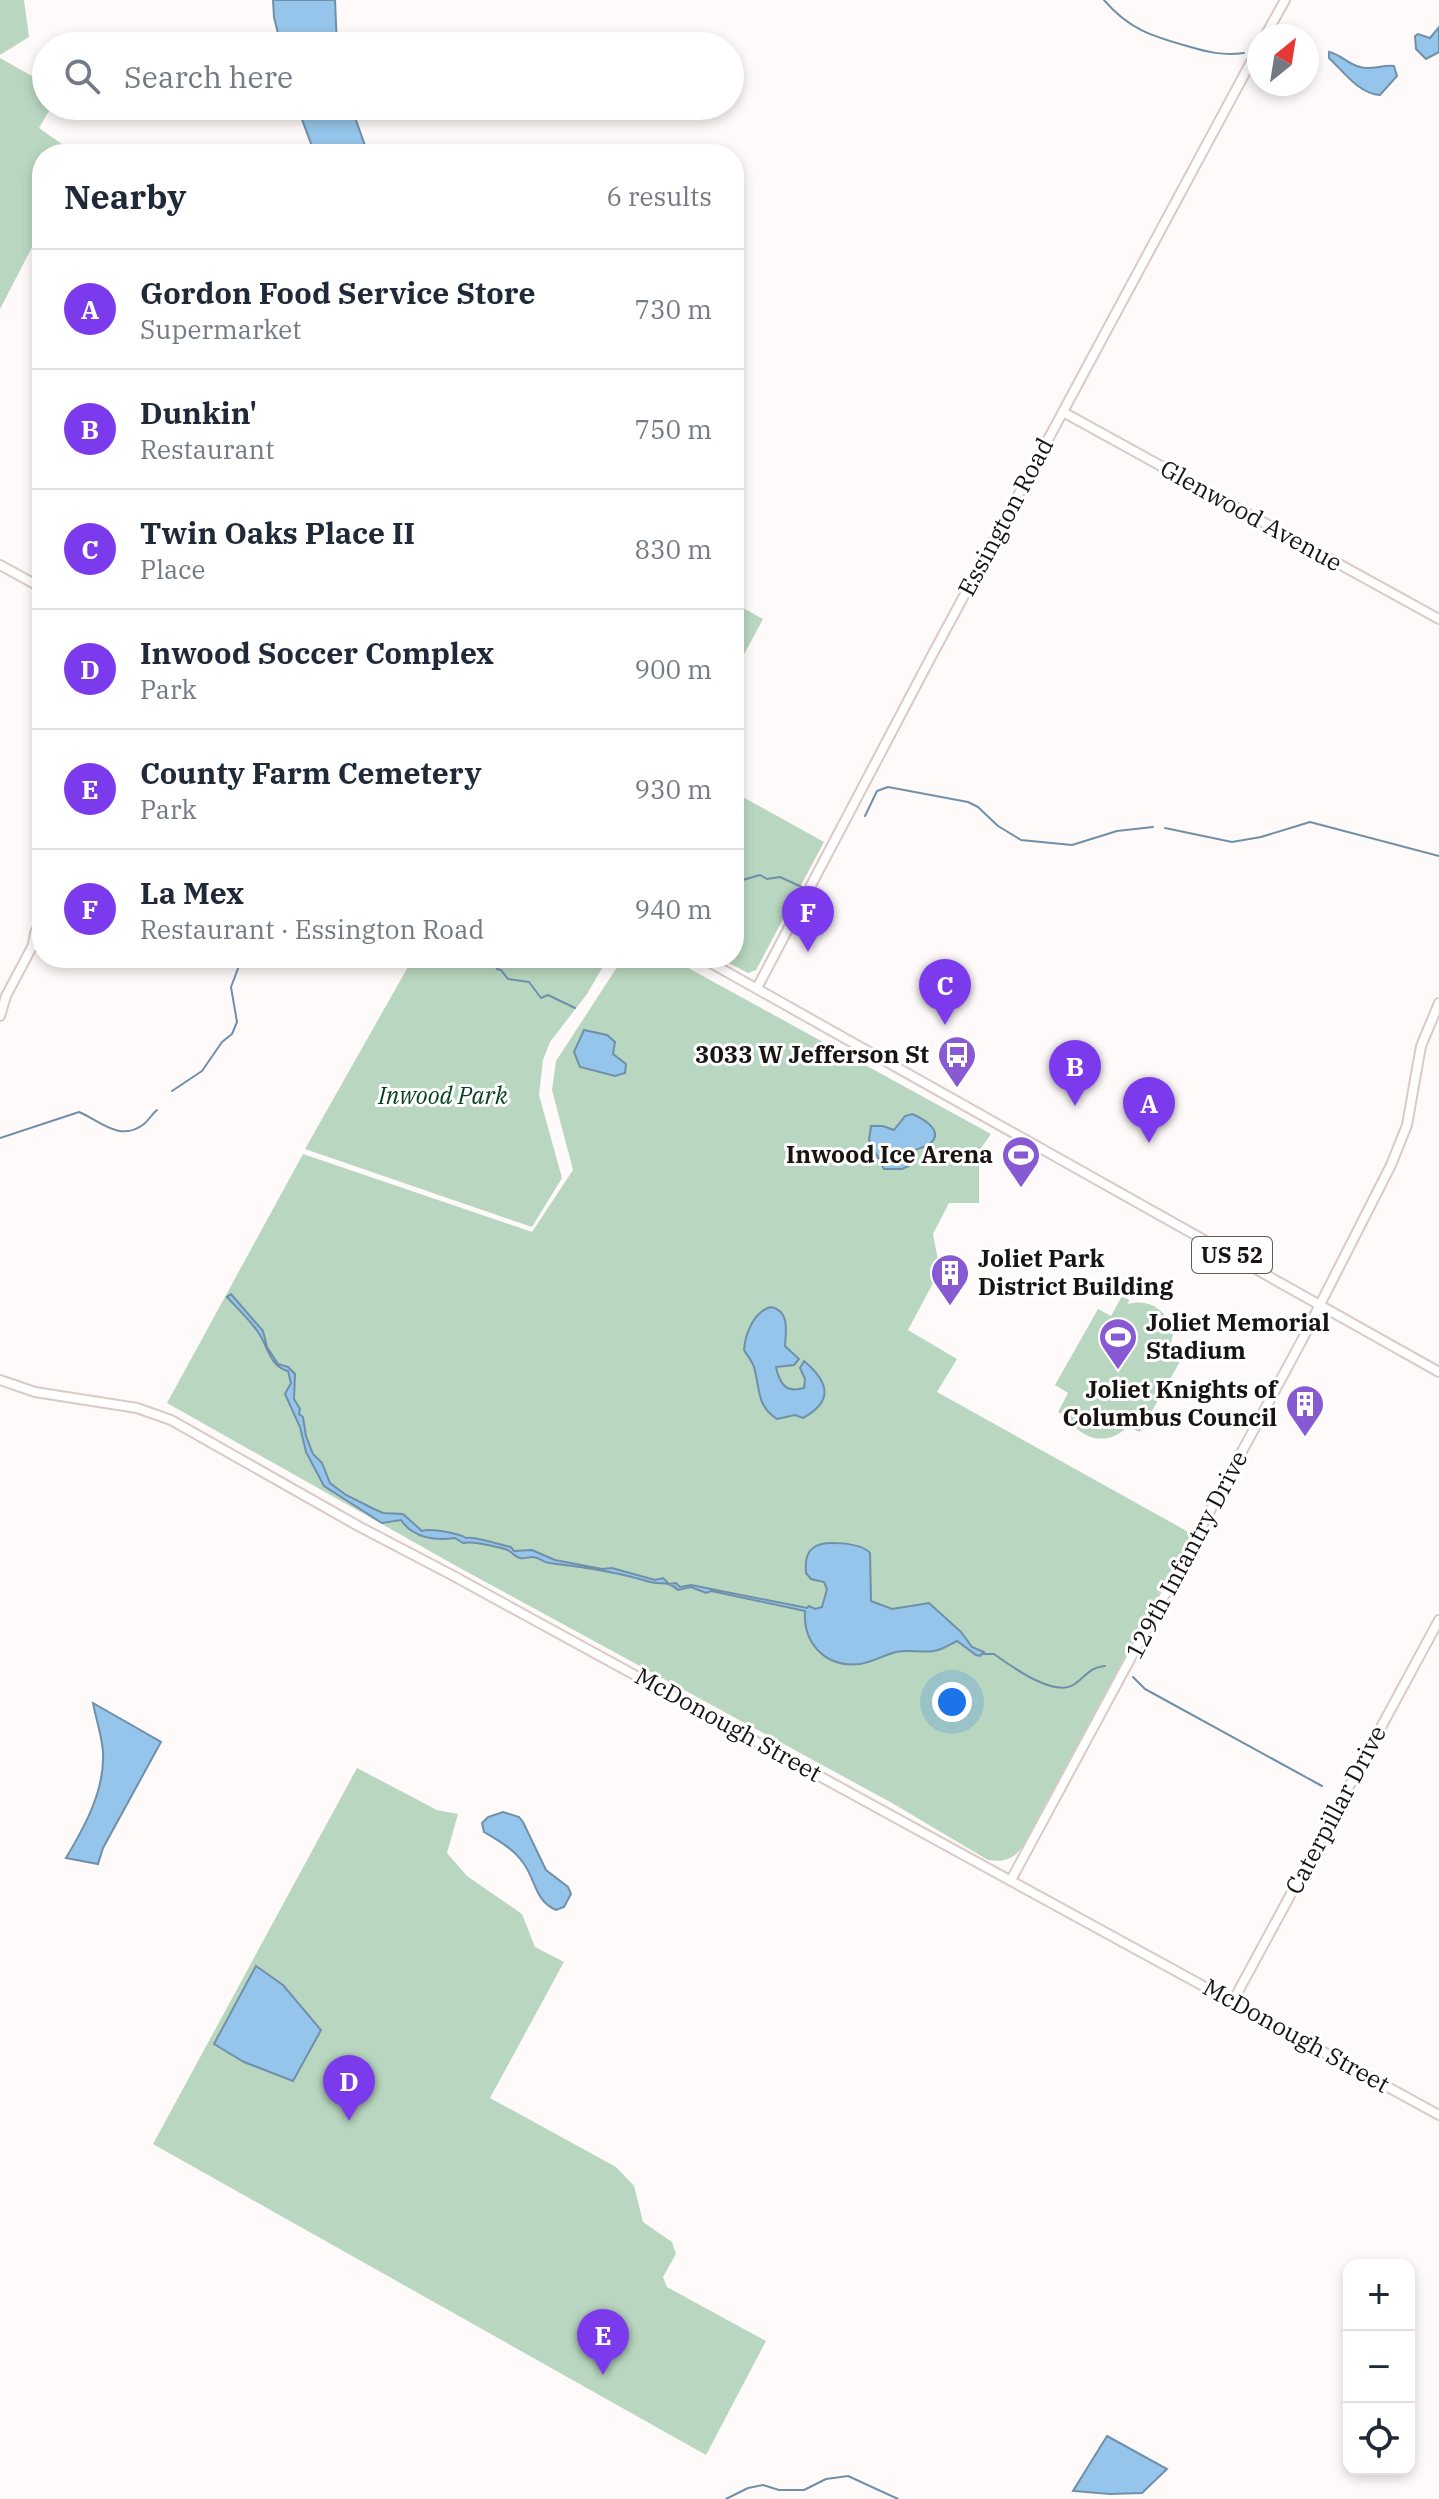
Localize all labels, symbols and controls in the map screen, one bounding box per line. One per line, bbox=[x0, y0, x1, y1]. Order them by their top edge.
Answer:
north arrow bbox=[1247, 24, 1319, 96]
search box bbox=[32, 32, 744, 120]
icon: search bbox=[60, 54, 104, 98]
text: Search here bbox=[124, 57, 293, 96]
text: Nearby bbox=[64, 174, 186, 218]
text: 6 results bbox=[606, 179, 712, 213]
text: Gordon Food Service Store bbox=[140, 273, 536, 312]
text: A bbox=[81, 292, 99, 326]
text: 730 m bbox=[634, 292, 712, 326]
text: Supermarket bbox=[140, 312, 301, 346]
text: Dunkin' bbox=[140, 393, 257, 432]
text: B bbox=[81, 412, 99, 446]
text: 750 m bbox=[634, 412, 712, 446]
text: Restaurant bbox=[140, 432, 274, 466]
street label: Essington Road bbox=[950, 432, 1060, 601]
street label: Glenwood Avenue bbox=[1155, 452, 1348, 578]
text: Twin Oaks Place II bbox=[140, 513, 415, 552]
text: C bbox=[81, 532, 99, 566]
text: 830 m bbox=[634, 532, 712, 566]
text: Place bbox=[140, 552, 205, 586]
text: Inwood Soccer Complex bbox=[140, 633, 494, 672]
text: D bbox=[80, 652, 100, 686]
text: 900 m bbox=[634, 652, 712, 686]
text: Park bbox=[140, 672, 197, 706]
text: County Farm Cemetery bbox=[140, 753, 482, 792]
text: E bbox=[81, 772, 99, 806]
text: 930 m bbox=[634, 772, 712, 806]
text: Park bbox=[140, 792, 197, 826]
text: La Mex bbox=[140, 873, 244, 912]
pin: F bbox=[782, 886, 834, 952]
text: F bbox=[82, 892, 98, 926]
text: 940 m bbox=[634, 892, 712, 926]
text: Restaurant · Essington Road bbox=[140, 912, 484, 946]
pin: C bbox=[919, 959, 971, 1025]
bus stop icon: 3033 W Jefferson St bbox=[936, 1034, 978, 1089]
place label: 3033 W Jefferson St bbox=[695, 1038, 929, 1070]
pin: B bbox=[1049, 1040, 1101, 1106]
pin: A bbox=[1123, 1077, 1175, 1143]
park label: Inwood Park bbox=[377, 1079, 508, 1111]
sports icon: Inwood Ice Arena bbox=[1000, 1134, 1042, 1189]
place label: Inwood Ice Arena bbox=[786, 1138, 993, 1170]
road number: US 52 bbox=[1192, 1237, 1272, 1273]
place label: Joliet Park District Building bbox=[978, 1242, 1174, 1302]
building icon: Joliet Park District Building bbox=[929, 1252, 971, 1307]
place label: Joliet Memorial Stadium bbox=[1146, 1306, 1330, 1366]
sports icon: Joliet Memorial Stadium bbox=[1097, 1316, 1139, 1371]
place label: Joliet Knights of Columbus Council bbox=[1063, 1373, 1279, 1433]
building icon: Joliet Knights of Columbus Council bbox=[1284, 1383, 1326, 1438]
street label: 129th Infantry Drive bbox=[1118, 1445, 1255, 1664]
street label: McDonough Street bbox=[630, 1660, 827, 1789]
your location bbox=[932, 1682, 972, 1722]
street label: Caterpillar Drive bbox=[1277, 1720, 1393, 1899]
street label: McDonough Street bbox=[1198, 1971, 1395, 2100]
pin: D bbox=[323, 2055, 375, 2121]
map controls bbox=[1343, 2259, 1415, 2475]
button: + bbox=[1343, 2259, 1415, 2331]
pin: E bbox=[577, 2309, 629, 2375]
button: − bbox=[1343, 2331, 1415, 2403]
button: locate bbox=[1343, 2403, 1415, 2475]

